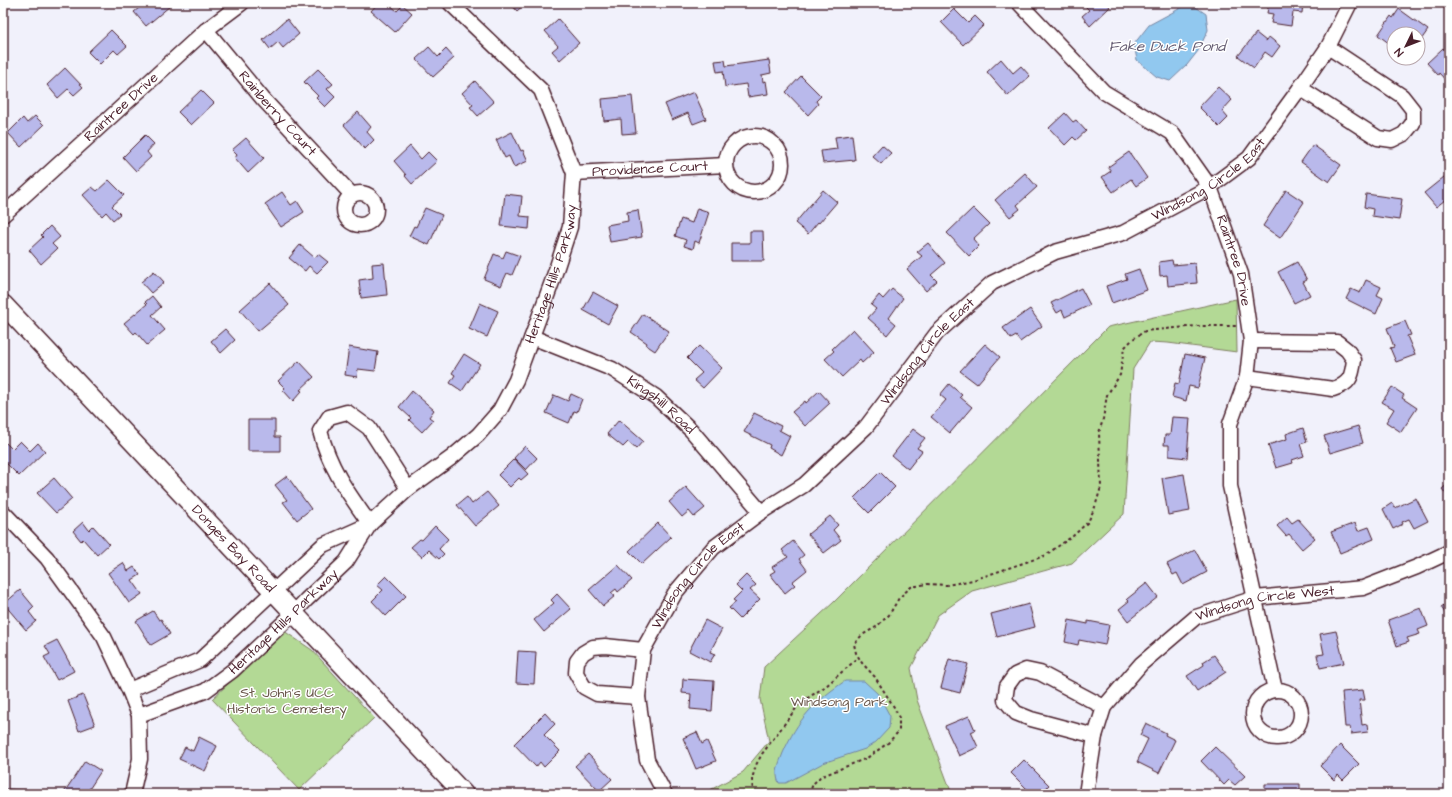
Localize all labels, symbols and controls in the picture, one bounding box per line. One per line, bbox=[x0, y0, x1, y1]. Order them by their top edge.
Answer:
north arrow bbox=[1386, 26, 1426, 66]
water label: Fake Duck Pond bbox=[1109, 36, 1229, 57]
text: N bbox=[1391, 45, 1407, 60]
street label: Rainberry Court bbox=[234, 67, 321, 161]
street label: Raintree Drive bbox=[80, 68, 163, 146]
street label: Windsong Circle East bbox=[1148, 133, 1271, 226]
street label: Providence Court bbox=[591, 156, 709, 182]
street label: Heritage Hills Parkway bbox=[520, 204, 582, 347]
street label: Raintree Drive bbox=[1211, 212, 1256, 308]
street label: Windsong Circle East bbox=[876, 293, 980, 409]
street label: Kingshill Road bbox=[623, 371, 699, 439]
street label: Donges Bay Road bbox=[187, 500, 280, 597]
street label: Windsong Circle East bbox=[647, 517, 749, 633]
street label: Heritage Hills Parkway bbox=[224, 564, 343, 679]
street label: Windsong Circle West bbox=[1193, 581, 1336, 627]
park label: St. John's UCC Historic Cemetery bbox=[227, 683, 347, 719]
park label: Windsong Park bbox=[791, 692, 888, 712]

